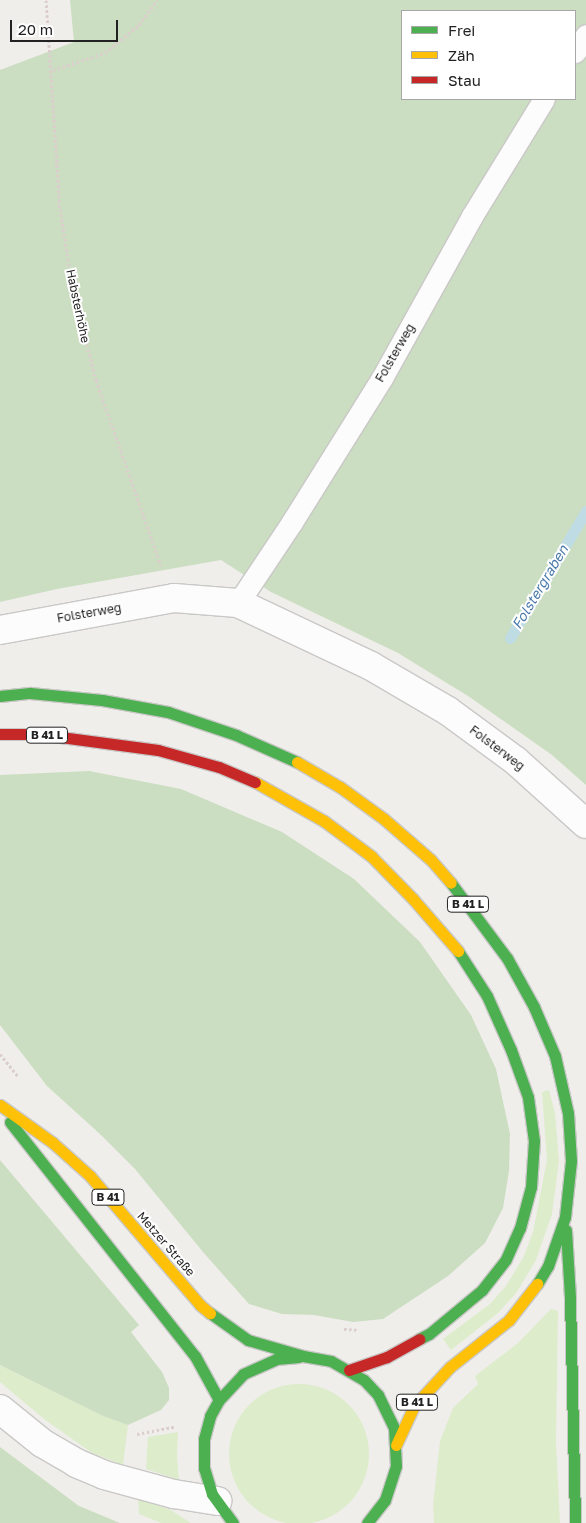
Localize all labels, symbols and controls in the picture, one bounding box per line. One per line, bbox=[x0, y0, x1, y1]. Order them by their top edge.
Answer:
scale bar bbox=[12, 10, 120, 42]
legend bbox=[401, 10, 576, 100]
text: 20 m bbox=[18, 20, 53, 38]
text: Frei bbox=[448, 21, 475, 39]
text: Zäh bbox=[448, 46, 475, 64]
text: Stau bbox=[448, 71, 481, 89]
street label: Habsterhöhe bbox=[63, 268, 93, 344]
street label: Folsterweg bbox=[373, 321, 417, 385]
water label: Folstergraben bbox=[508, 542, 572, 632]
street label: Folsterweg bbox=[56, 600, 122, 626]
street label: Folsterweg bbox=[467, 723, 527, 773]
road number: B 41 L bbox=[26, 726, 68, 744]
road number: B 41 L bbox=[447, 896, 489, 912]
road number: B 41 bbox=[90, 1188, 126, 1206]
street label: Metzer Straße bbox=[134, 1209, 198, 1279]
road number: B 41 L bbox=[396, 1394, 438, 1410]

